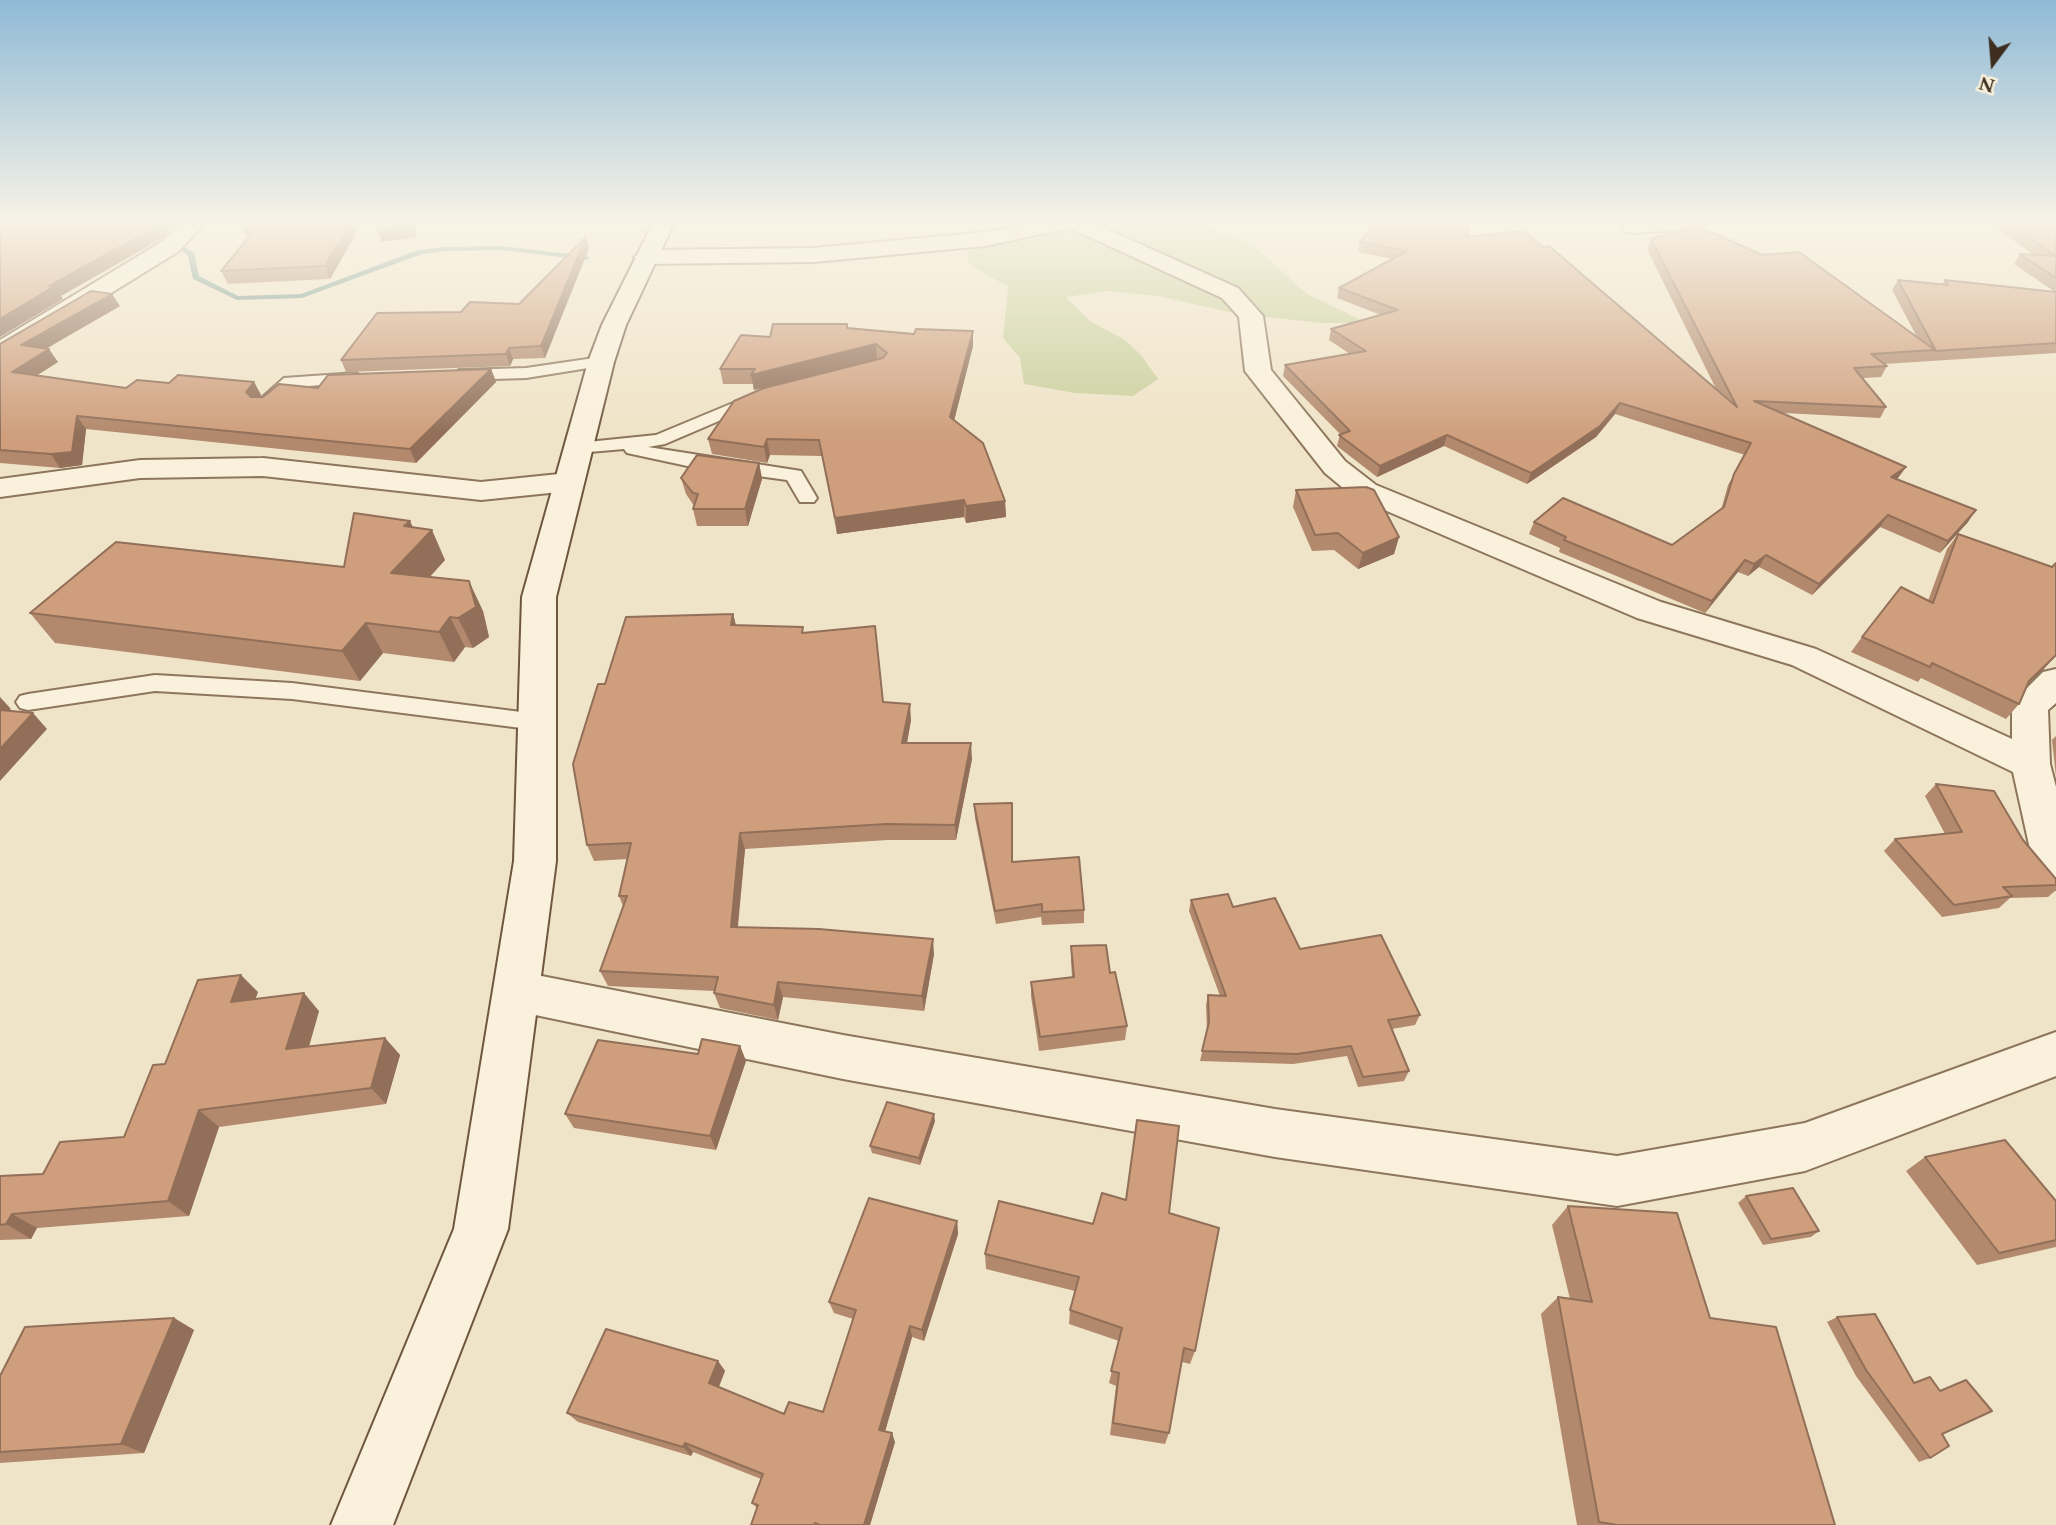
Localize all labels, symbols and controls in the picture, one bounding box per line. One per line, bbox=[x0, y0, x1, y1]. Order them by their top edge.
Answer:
north arrow bbox=[1958, 28, 2028, 98]
text: N bbox=[1976, 68, 1999, 100]

